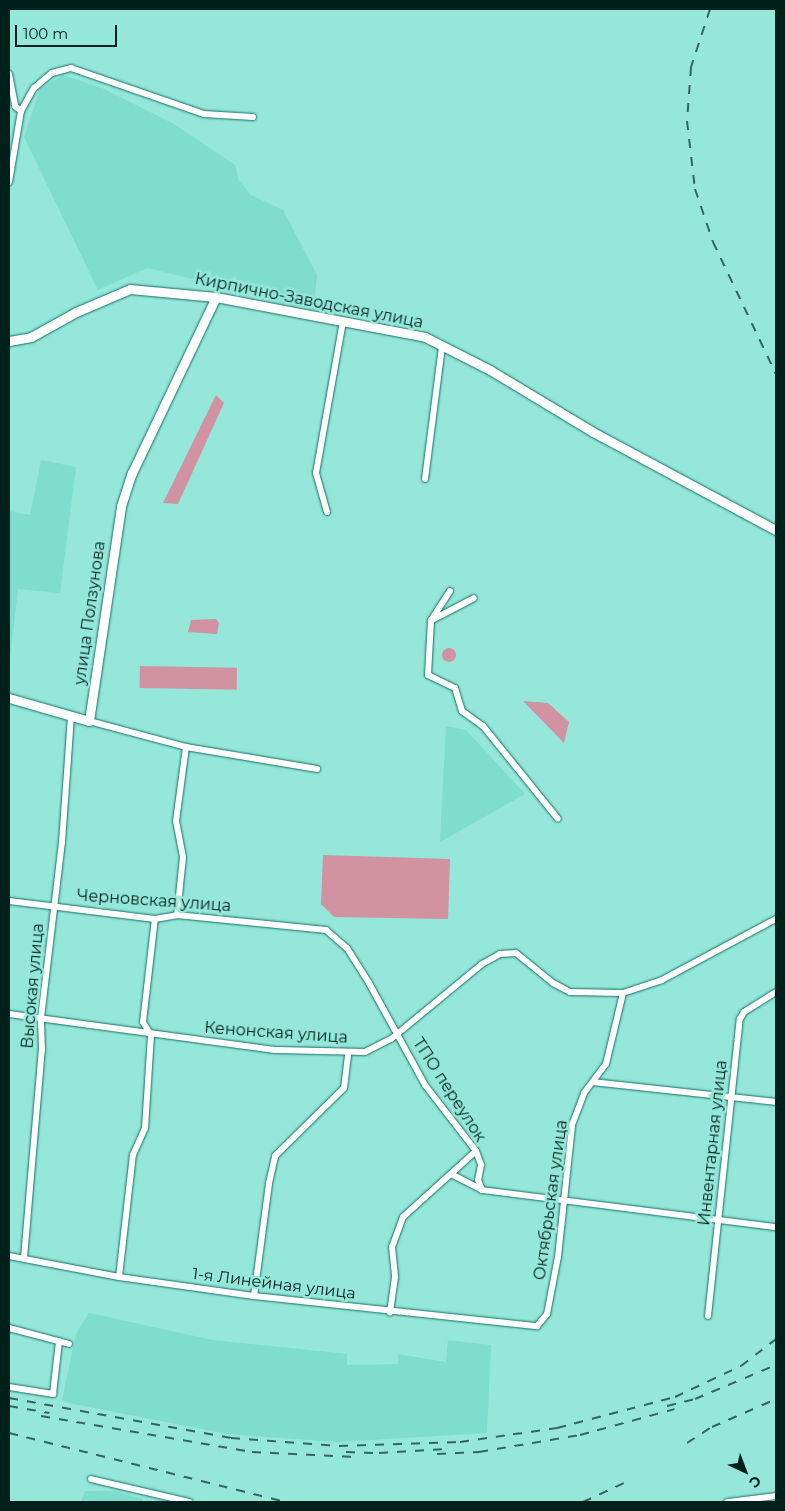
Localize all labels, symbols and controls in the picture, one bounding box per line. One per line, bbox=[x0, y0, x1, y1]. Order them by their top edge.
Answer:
scale bar bbox=[18, 15, 120, 47]
text: 100 m bbox=[23, 24, 68, 43]
street label: Кирпично-Заводская улица bbox=[193, 269, 425, 333]
street label: улица Ползунова bbox=[70, 540, 110, 686]
street label: Черновская улица bbox=[76, 886, 232, 916]
street label: Высокая улица bbox=[18, 922, 48, 1050]
street label: Кенонская улица bbox=[204, 1018, 348, 1048]
street label: ТПО переулок bbox=[408, 1034, 490, 1146]
street label: Инвентарная улица bbox=[695, 1059, 731, 1227]
street label: Октябрьская улица bbox=[530, 1119, 572, 1281]
street label: 1-я Линейная улица bbox=[191, 1264, 357, 1304]
north arrow bbox=[720, 1446, 770, 1496]
text: С bbox=[745, 1472, 765, 1492]

